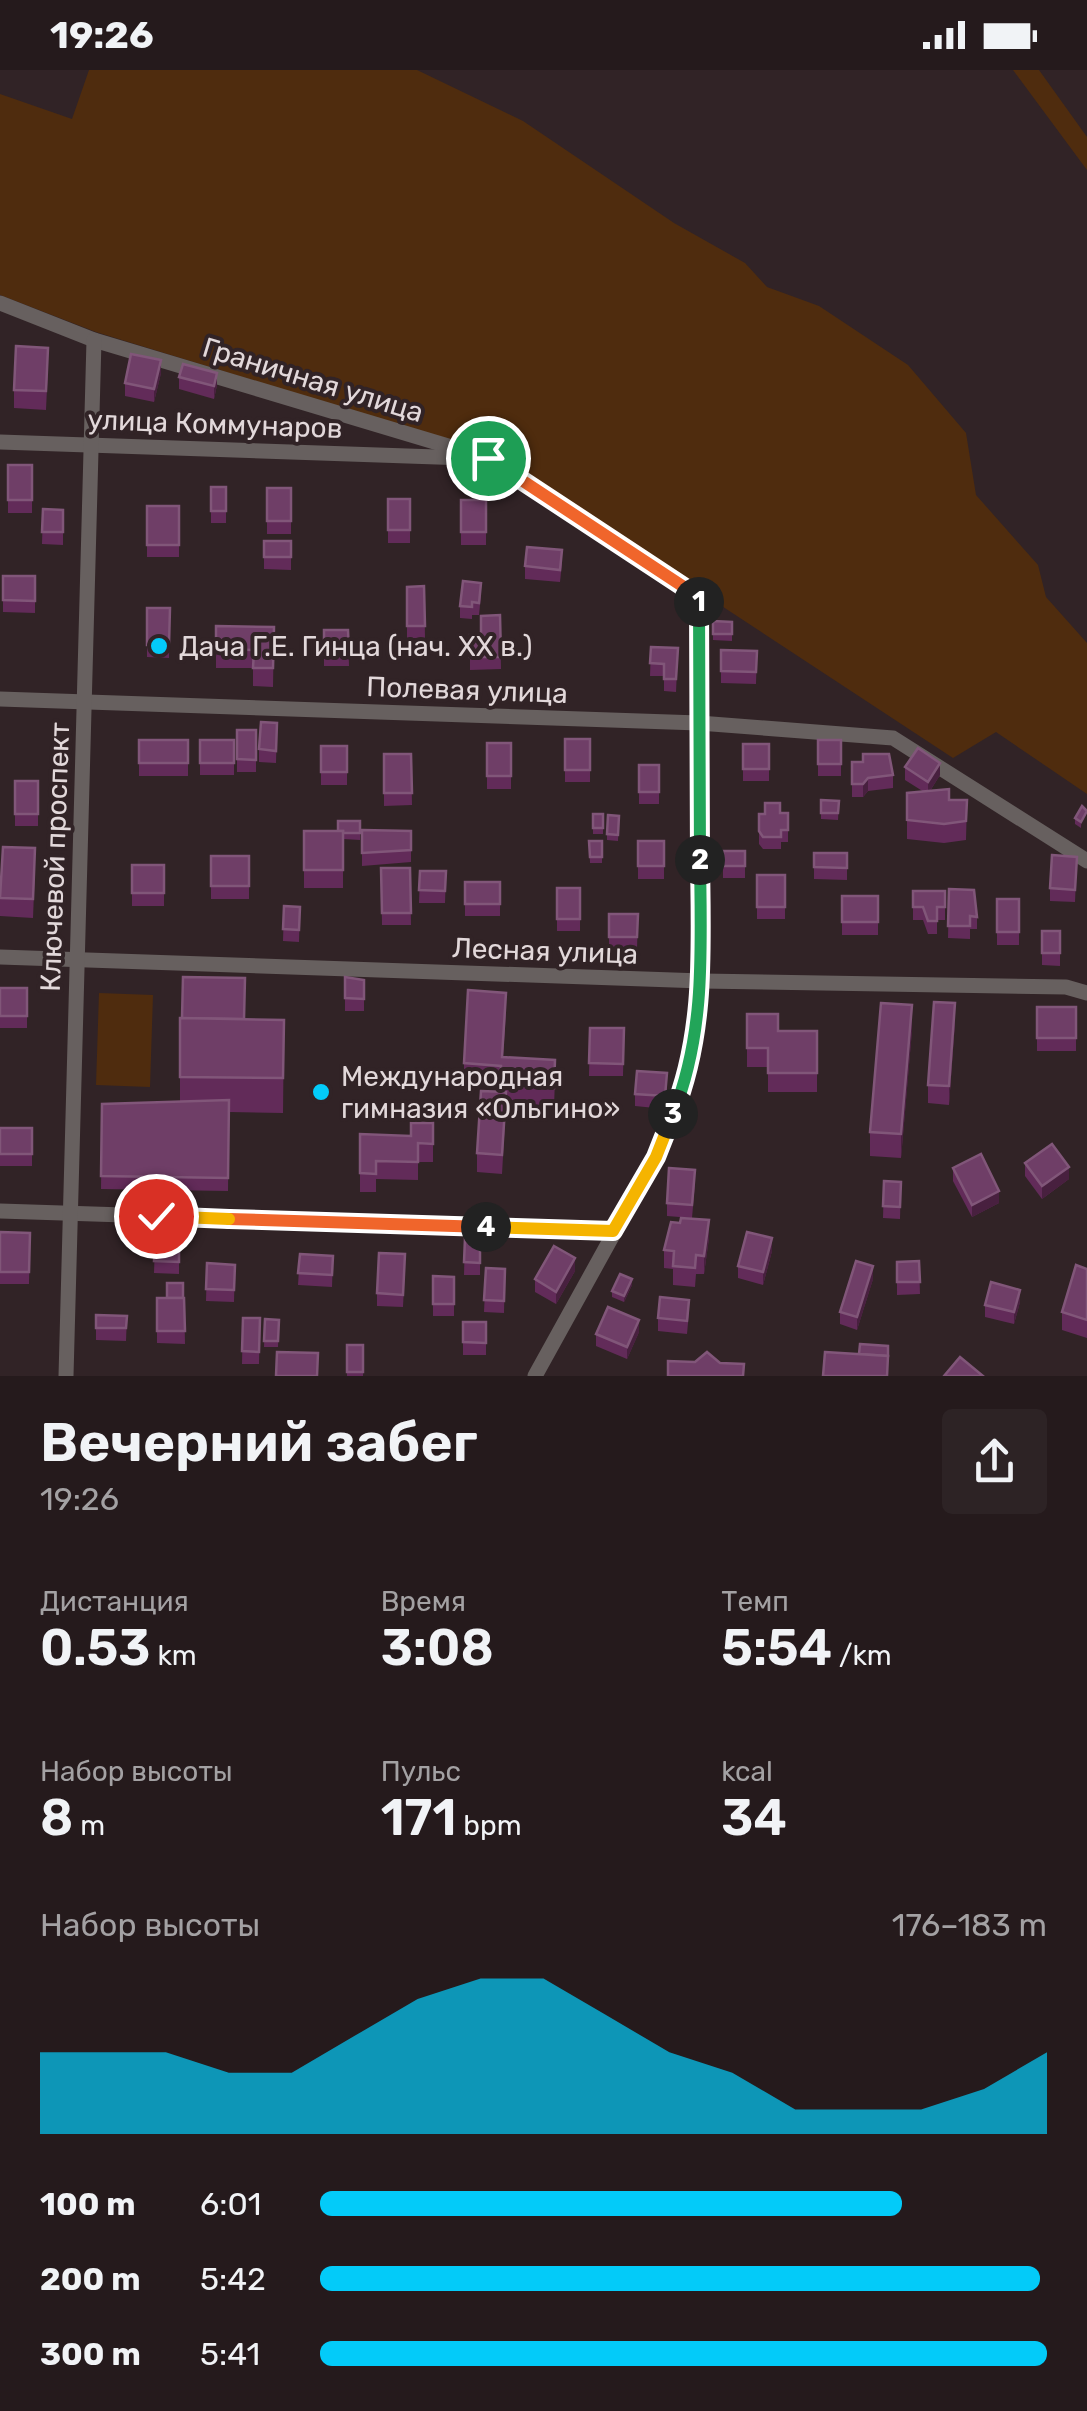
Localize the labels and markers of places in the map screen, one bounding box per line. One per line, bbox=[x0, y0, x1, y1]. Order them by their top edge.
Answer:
pin bbox=[446, 416, 531, 501]
pin: 1 bbox=[674, 577, 724, 627]
place label: Дача Г.Е. Гинца (нач. XX в.) bbox=[179, 630, 533, 663]
marker: Дача Г.Е. Гинца (нач. XX в.) bbox=[148, 635, 170, 657]
pin: 2 bbox=[675, 835, 725, 885]
place label: Международная гимназия «Ольгино» bbox=[341, 1060, 620, 1125]
marker: Международная гимназия «Ольгино» bbox=[310, 1081, 332, 1103]
pin: 3 bbox=[648, 1089, 698, 1139]
pin bbox=[114, 1174, 199, 1259]
pin: 4 bbox=[461, 1202, 511, 1252]

